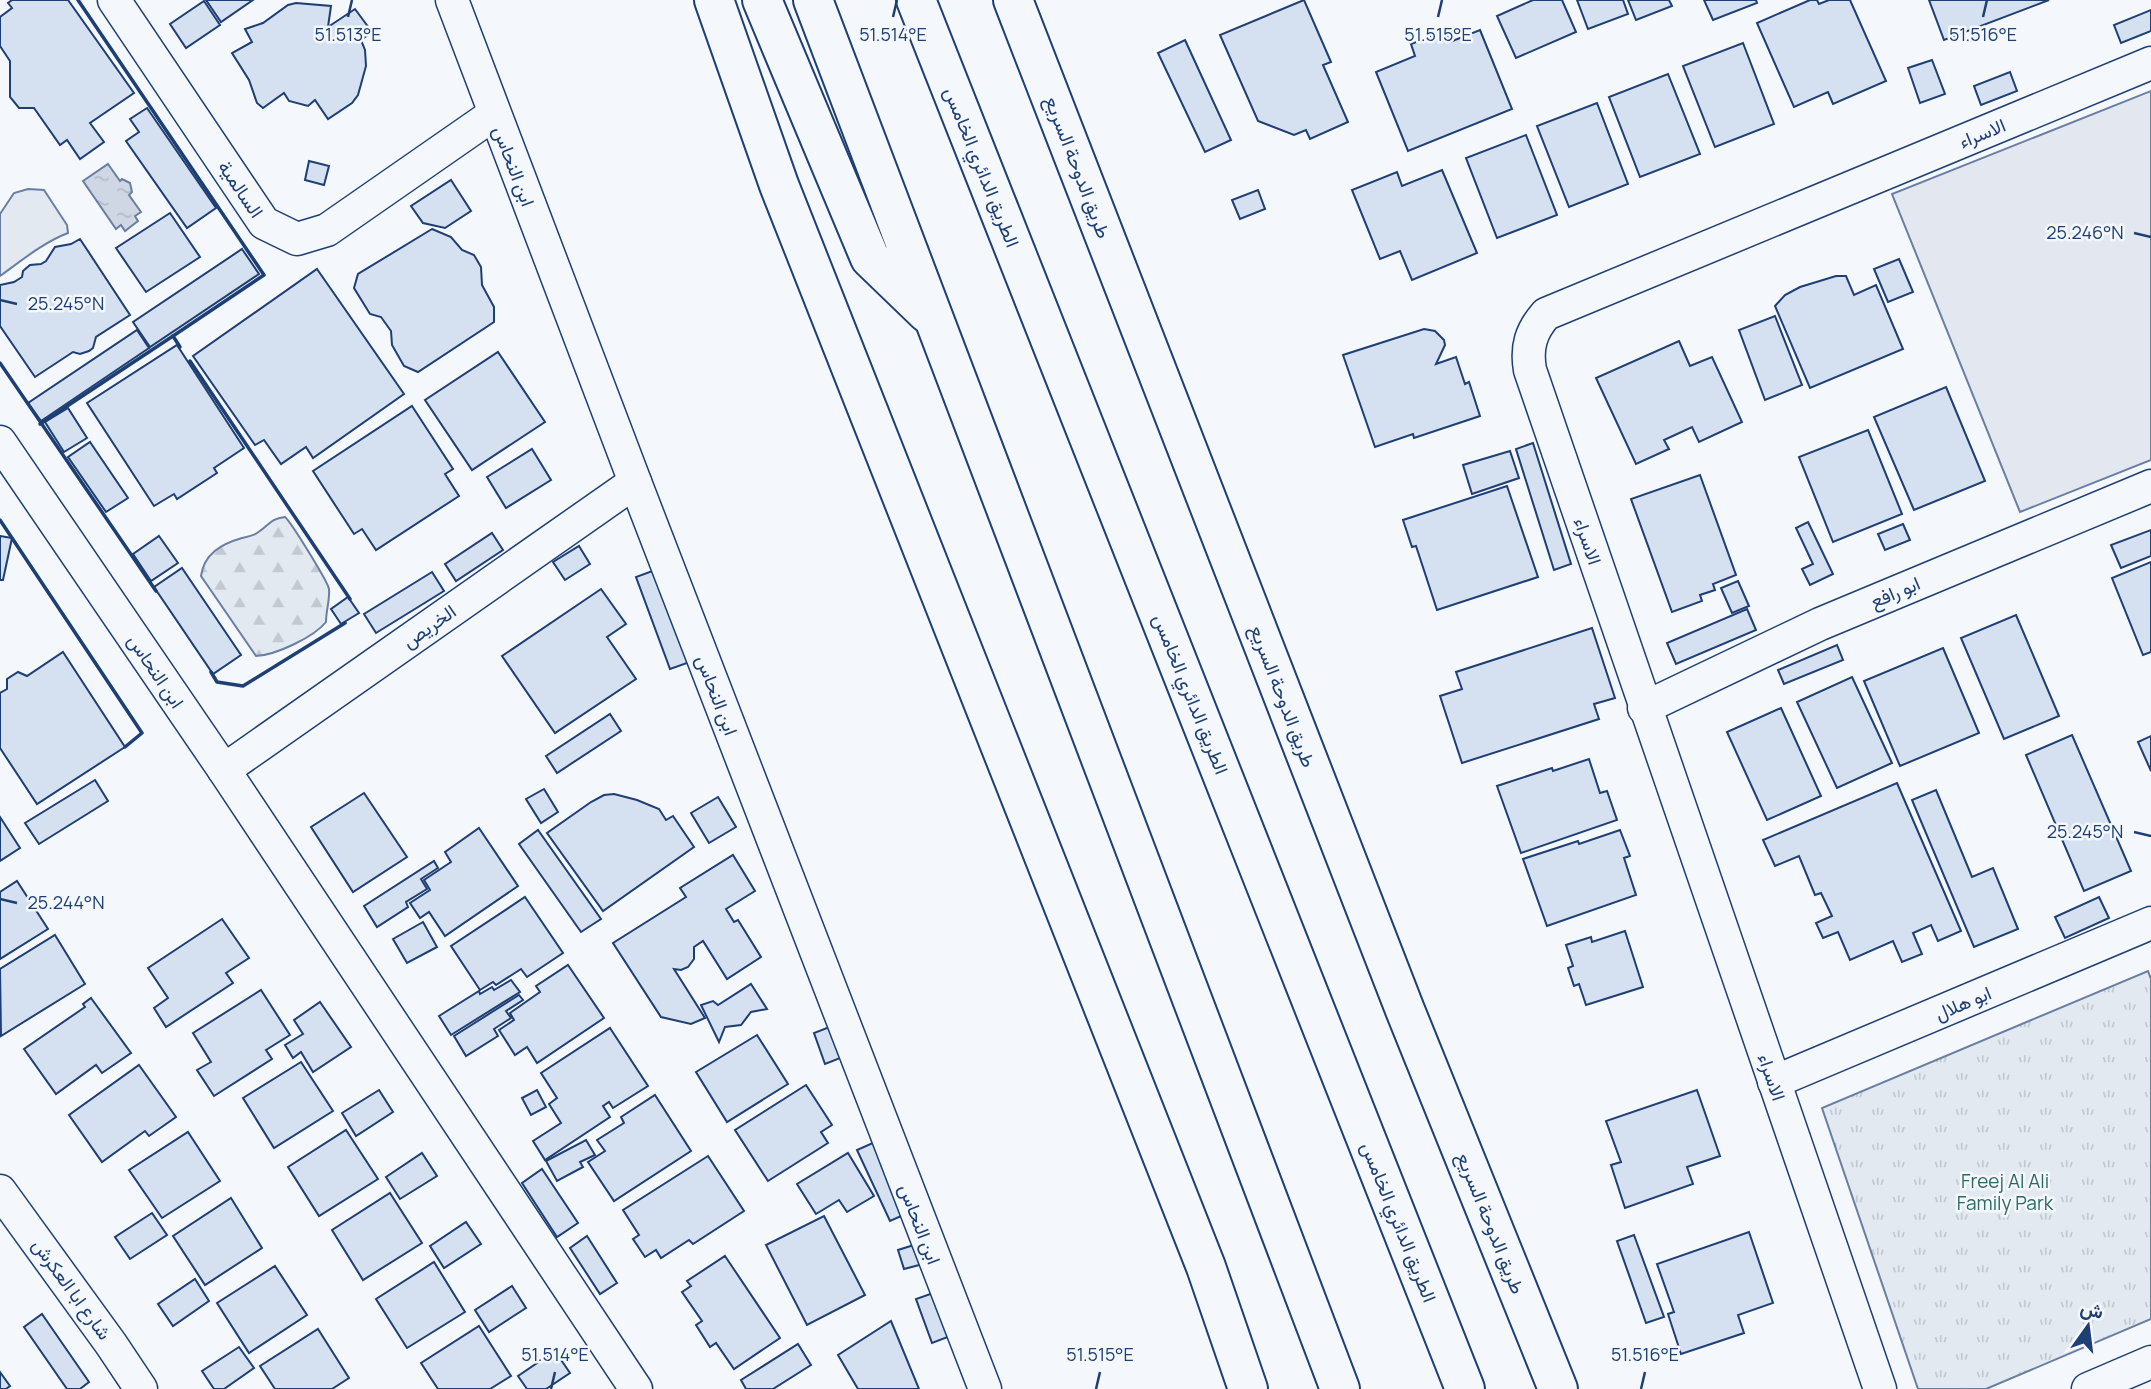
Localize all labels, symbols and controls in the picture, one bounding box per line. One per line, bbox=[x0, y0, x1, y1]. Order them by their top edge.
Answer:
text: 51.513°E bbox=[315, 22, 382, 46]
text: 51.514°E bbox=[859, 22, 927, 46]
text: 51.515°E bbox=[1404, 22, 1472, 46]
text: 51.516°E bbox=[1949, 22, 2017, 46]
street label: الطريق الدائري الخامس bbox=[935, 83, 1026, 252]
street label: طريق الدوحة السريع bbox=[1038, 92, 1117, 242]
street label: الاسراء bbox=[1955, 112, 2009, 154]
street label: ابن النحاس bbox=[487, 122, 541, 210]
street label: السالمية bbox=[212, 155, 270, 223]
text: 25.246°N bbox=[2046, 220, 2124, 244]
text: 25.245°N bbox=[28, 291, 104, 315]
street label: الاسراء bbox=[1568, 514, 1608, 568]
street label: ابو رافع bbox=[1866, 570, 1924, 615]
street label: الخريص bbox=[397, 598, 461, 654]
street label: الطريق الدائري الخامس bbox=[1144, 610, 1235, 779]
street label: طريق الدوحة السريع bbox=[1243, 621, 1322, 771]
street label: ابن النحاس bbox=[122, 629, 190, 713]
street label: ابن النحاس bbox=[690, 651, 744, 739]
text: 25.245°N bbox=[2047, 819, 2123, 843]
text: 25.244°N bbox=[28, 890, 104, 914]
street label: ابو هلال bbox=[1931, 979, 1995, 1027]
street label: الاسراء bbox=[1752, 1050, 1792, 1104]
street label: الطريق الدائري الخامس bbox=[1352, 1138, 1443, 1307]
street label: طريق الدوحة السريع bbox=[1450, 1148, 1531, 1298]
park label: Freej Al Ali Family Park bbox=[1957, 1168, 2054, 1216]
street label: ابن النحاس bbox=[893, 1180, 947, 1268]
street label: شارع ابا العكرش bbox=[26, 1233, 118, 1345]
north arrow bbox=[2053, 1291, 2123, 1361]
text: ش bbox=[2078, 1294, 2106, 1325]
text: 51.514°E bbox=[521, 1342, 589, 1366]
text: 51.515°E bbox=[1066, 1342, 1134, 1366]
text: 51.516°E bbox=[1611, 1342, 1679, 1366]

